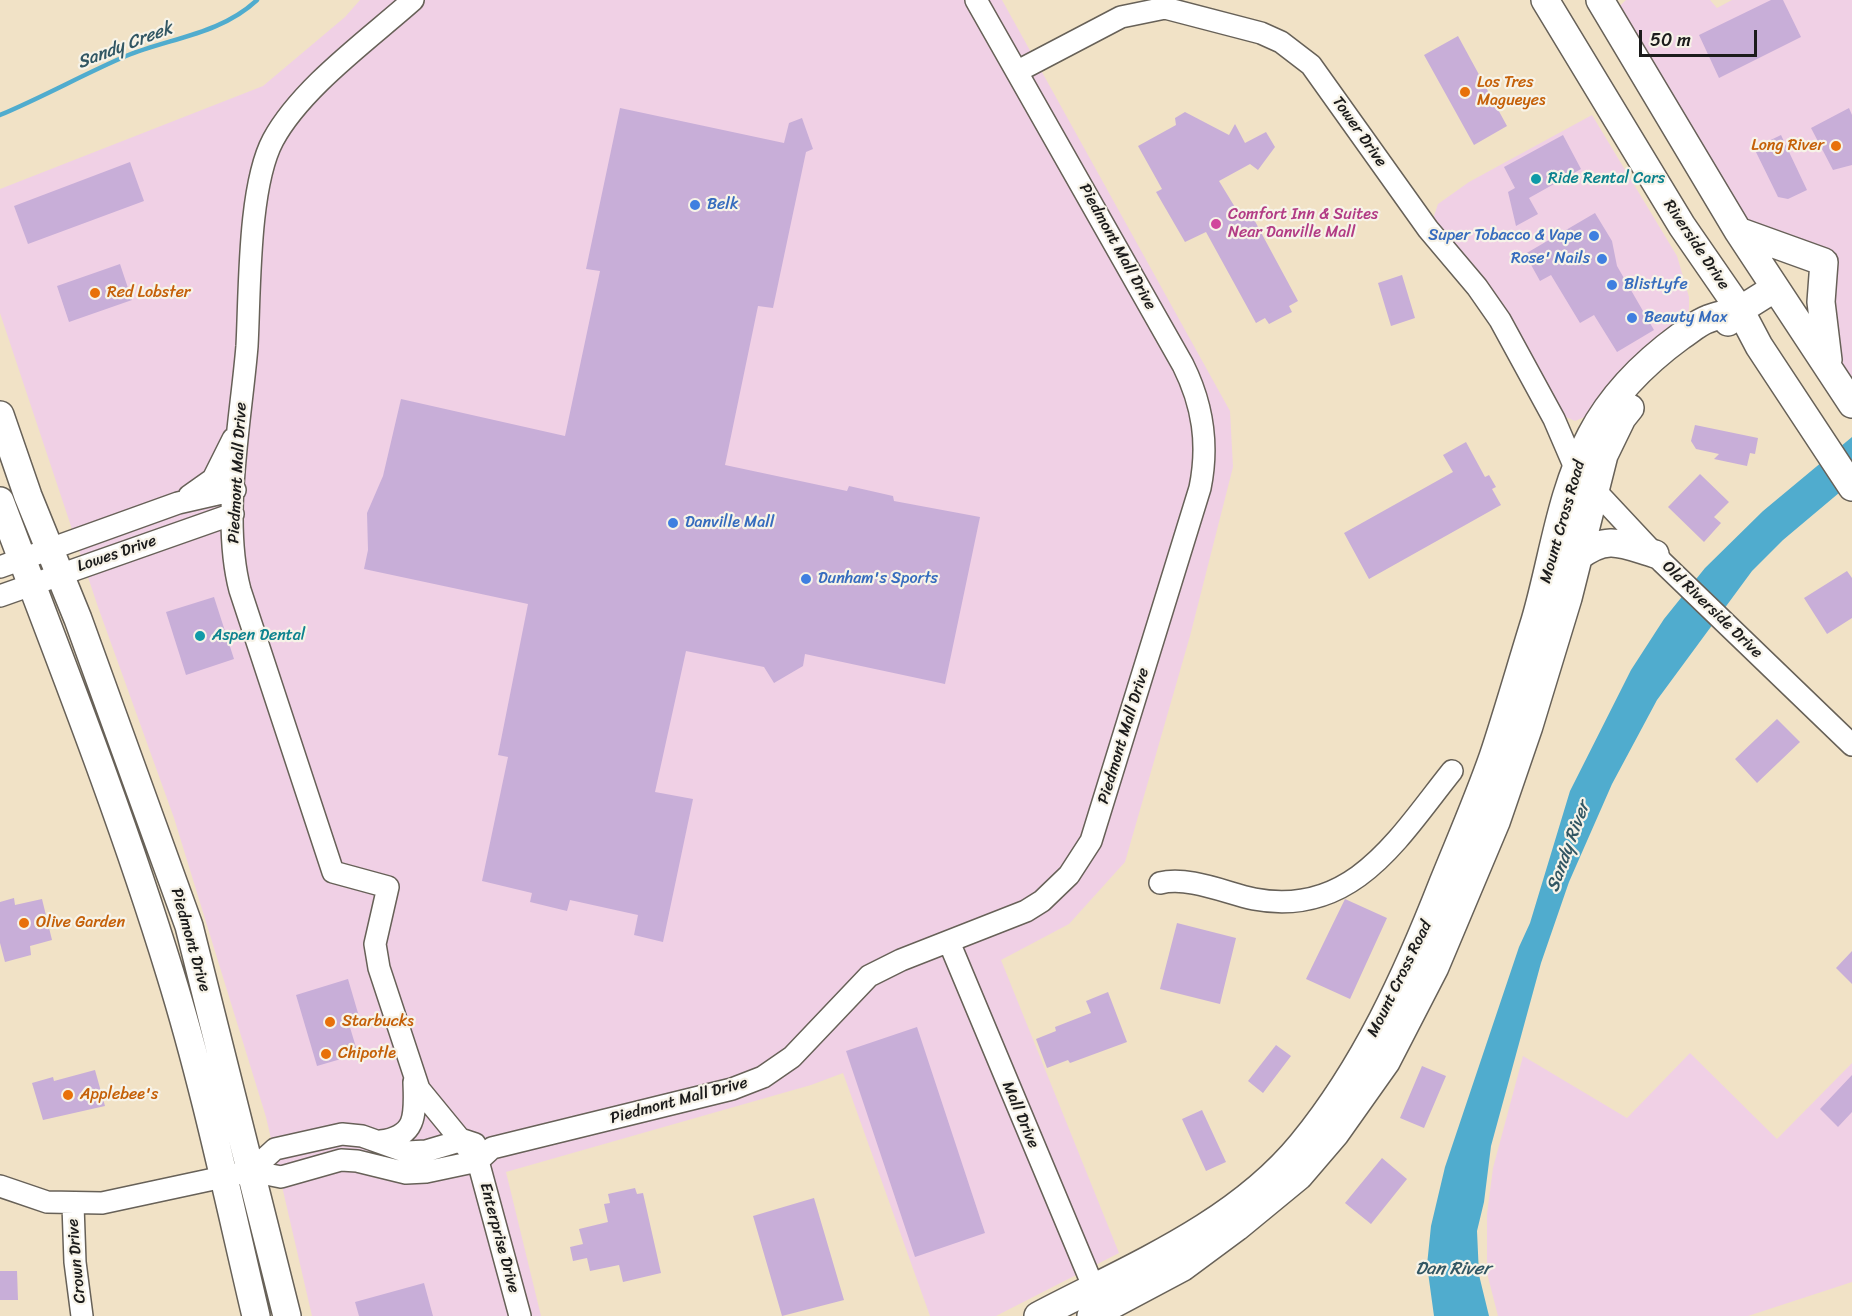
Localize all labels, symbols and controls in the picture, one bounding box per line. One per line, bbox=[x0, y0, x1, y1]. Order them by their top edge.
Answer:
water label: Sandy Creek bbox=[74, 18, 176, 74]
scale bar bbox=[1642, 18, 1760, 56]
text: 50 m bbox=[1650, 24, 1691, 56]
place label: Los Tres Magueyes bbox=[1477, 73, 1546, 111]
marker: Los Tres Magueyes bbox=[1458, 85, 1472, 99]
street label: Tower Drive bbox=[1328, 93, 1390, 171]
place label: Long River bbox=[1751, 136, 1824, 156]
marker: Long River bbox=[1829, 139, 1843, 153]
place label: Ride Rental Cars bbox=[1548, 169, 1665, 189]
marker: Ride Rental Cars bbox=[1529, 172, 1543, 186]
street label: Piedmont Mall Drive bbox=[1074, 181, 1160, 313]
place label: Belk bbox=[707, 195, 738, 215]
street label: Riverside Drive bbox=[1659, 196, 1733, 294]
marker: Belk bbox=[688, 198, 702, 212]
place label: Comfort Inn & Suites Near Danville Mall bbox=[1228, 205, 1378, 243]
marker: Comfort Inn & Suites Near Danville Mall bbox=[1209, 217, 1223, 231]
place label: Super Tobacco & Vape bbox=[1428, 226, 1582, 246]
marker: Super Tobacco & Vape bbox=[1587, 229, 1601, 243]
place label: Rose' Nails bbox=[1511, 249, 1590, 269]
marker: Rose' Nails bbox=[1595, 252, 1609, 266]
place label: BlistLyfe bbox=[1624, 275, 1688, 295]
marker: BlistLyfe bbox=[1605, 278, 1619, 292]
place label: Red Lobster bbox=[107, 283, 190, 303]
marker: Red Lobster bbox=[88, 286, 102, 300]
place label: Beauty Max bbox=[1644, 308, 1728, 328]
marker: Beauty Max bbox=[1625, 311, 1639, 325]
street label: Piedmont Mall Drive bbox=[225, 402, 251, 544]
street label: Mount Cross Road bbox=[1536, 459, 1590, 585]
place label: Danville Mall bbox=[685, 513, 774, 533]
marker: Danville Mall bbox=[666, 516, 680, 530]
street label: Lowes Drive bbox=[75, 531, 159, 577]
street label: Old Riverside Drive bbox=[1658, 557, 1766, 663]
place label: Dunham's Sports bbox=[818, 569, 938, 589]
marker: Dunham's Sports bbox=[799, 572, 813, 586]
place label: Aspen Dental bbox=[212, 626, 305, 646]
marker: Aspen Dental bbox=[193, 629, 207, 643]
street label: Piedmont Mall Drive bbox=[1094, 666, 1154, 806]
water label: Sandy River bbox=[1543, 799, 1595, 895]
street label: Piedmont Drive bbox=[166, 886, 214, 994]
place label: Olive Garden bbox=[36, 913, 125, 933]
marker: Olive Garden bbox=[17, 916, 31, 930]
street label: Mount Cross Road bbox=[1364, 918, 1436, 1040]
place label: Starbucks bbox=[342, 1012, 414, 1032]
marker: Starbucks bbox=[323, 1015, 337, 1029]
place label: Chipotle bbox=[338, 1044, 396, 1064]
marker: Chipotle bbox=[319, 1047, 333, 1061]
street label: Piedmont Mall Drive bbox=[608, 1073, 750, 1129]
street label: Mall Drive bbox=[997, 1079, 1043, 1151]
place label: Applebee's bbox=[80, 1085, 158, 1105]
marker: Applebee's bbox=[61, 1088, 75, 1102]
street label: Enterprise Drive bbox=[475, 1181, 523, 1295]
street label: Crown Drive bbox=[64, 1218, 90, 1304]
water label: Dan River bbox=[1415, 1258, 1491, 1280]

